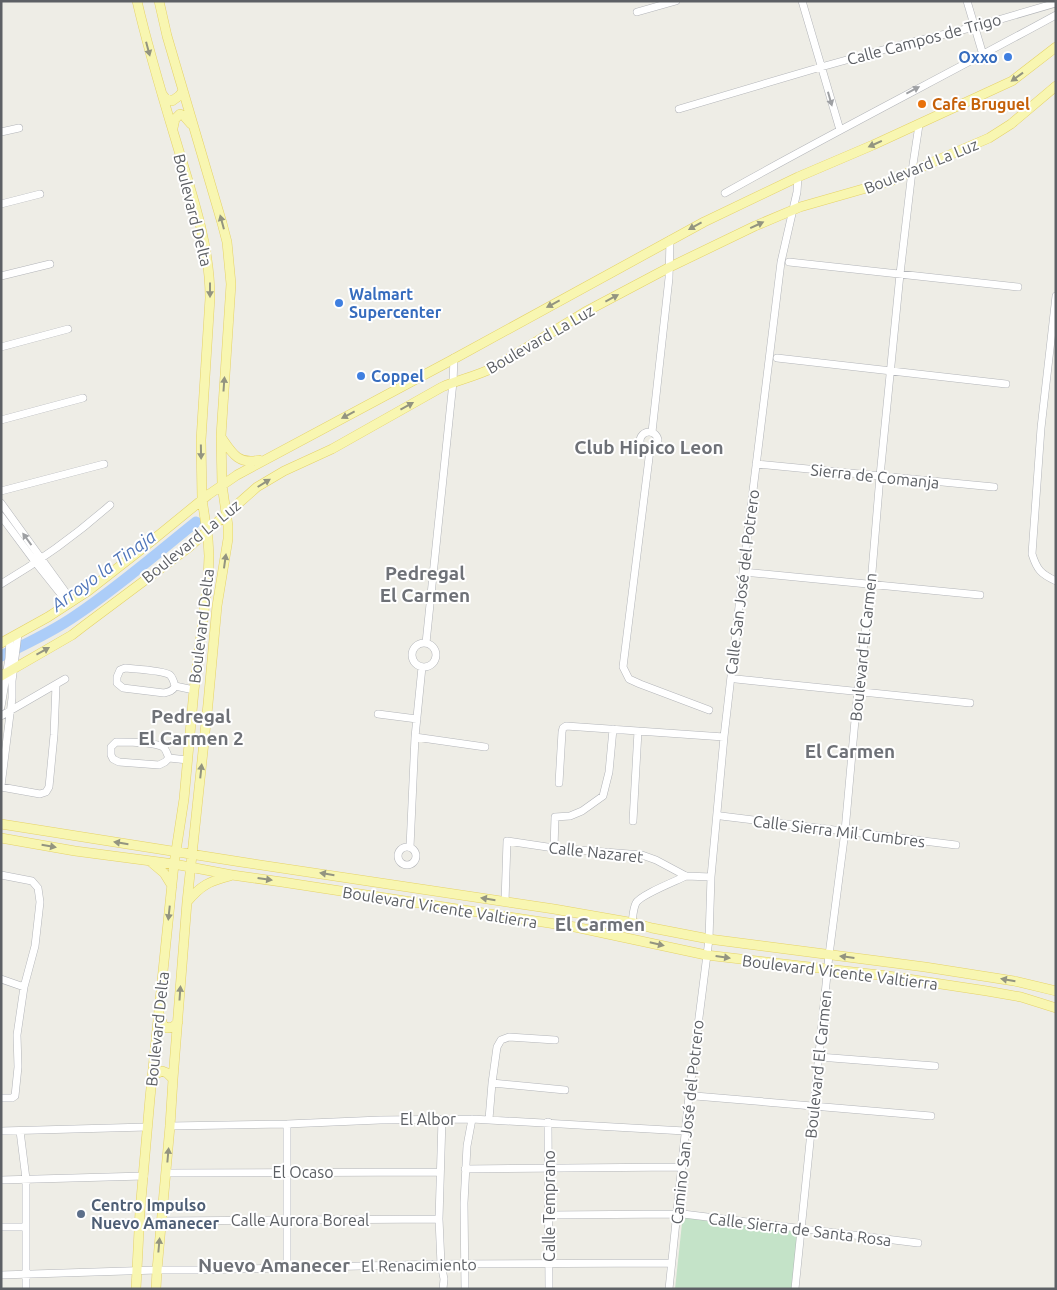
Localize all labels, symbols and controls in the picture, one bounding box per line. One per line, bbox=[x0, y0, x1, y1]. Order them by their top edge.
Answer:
street label: Calle Campos de Trigo bbox=[845, 10, 1003, 68]
one-way arrow bbox=[145, 41, 153, 56]
place label: Oxxo bbox=[958, 48, 998, 66]
marker: Oxxo bbox=[1002, 51, 1014, 63]
one-way arrow bbox=[1010, 72, 1024, 82]
one-way arrow bbox=[907, 86, 920, 95]
one-way arrow bbox=[827, 91, 835, 106]
place label: Cafe Bruguel bbox=[932, 95, 1030, 113]
marker: Cafe Bruguel bbox=[916, 98, 928, 110]
street label: Boulevard La Luz bbox=[861, 135, 981, 197]
one-way arrow bbox=[868, 141, 882, 149]
street label: Boulevard Delta bbox=[170, 152, 216, 268]
one-way arrow bbox=[218, 215, 226, 230]
one-way arrow bbox=[750, 221, 764, 229]
one-way arrow bbox=[689, 222, 702, 231]
one-way arrow bbox=[206, 283, 214, 299]
place label: Walmart Supercenter bbox=[349, 285, 442, 321]
one-way arrow bbox=[604, 294, 619, 302]
marker: Walmart Supercenter bbox=[333, 297, 345, 309]
one-way arrow bbox=[545, 300, 560, 308]
street label: Boulevard La Luz bbox=[483, 301, 597, 377]
place label: Coppel bbox=[371, 367, 424, 385]
marker: Coppel bbox=[355, 370, 367, 382]
one-way arrow bbox=[220, 376, 228, 392]
one-way arrow bbox=[400, 402, 413, 411]
one-way arrow bbox=[341, 411, 355, 419]
district label: Club Hipico Leon bbox=[574, 436, 724, 458]
one-way arrow bbox=[197, 445, 205, 461]
street label: Sierra de Comanja bbox=[810, 460, 940, 492]
one-way arrow bbox=[257, 479, 270, 488]
street label: Calle San José del Potrero bbox=[722, 488, 762, 676]
street label: Boulevard La Luz bbox=[138, 496, 244, 586]
water label: Arroyo la Tinaja bbox=[46, 525, 159, 615]
one-way arrow bbox=[22, 532, 32, 545]
one-way arrow bbox=[221, 552, 229, 568]
district label: Pedregal El Carmen bbox=[380, 562, 470, 606]
street label: Boulevard Delta bbox=[185, 568, 217, 684]
street label: Boulevard El Carmen bbox=[846, 572, 880, 722]
one-way arrow bbox=[36, 647, 50, 656]
district label: Pedregal El Carmen 2 bbox=[138, 705, 244, 749]
district label: El Carmen bbox=[805, 740, 895, 762]
one-way arrow bbox=[197, 763, 205, 779]
street label: Calle Sierra Mil Cumbres bbox=[752, 811, 926, 851]
one-way arrow bbox=[113, 838, 129, 846]
street label: Calle Nazaret bbox=[548, 838, 645, 866]
one-way arrow bbox=[42, 843, 58, 851]
one-way arrow bbox=[319, 870, 335, 878]
one-way arrow bbox=[257, 876, 273, 884]
street label: Boulevard Vicente Valtierra bbox=[341, 883, 539, 931]
one-way arrow bbox=[480, 895, 496, 903]
one-way arrow bbox=[165, 905, 173, 921]
district label: El Carmen bbox=[555, 913, 645, 935]
one-way arrow bbox=[649, 940, 664, 948]
street label: Boulevard Vicente Valtierra bbox=[741, 951, 939, 993]
one-way arrow bbox=[839, 953, 855, 961]
one-way arrow bbox=[716, 954, 732, 962]
street label: Boulevard Delta bbox=[142, 971, 172, 1087]
one-way arrow bbox=[1000, 976, 1016, 984]
one-way arrow bbox=[176, 985, 184, 1001]
street label: Boulevard El Carmen bbox=[801, 989, 835, 1139]
street label: Camino San José del Potrero bbox=[667, 1019, 707, 1225]
street label: El Albor bbox=[400, 1110, 456, 1128]
one-way arrow bbox=[164, 1147, 172, 1163]
street label: Calle Temprano bbox=[540, 1150, 558, 1262]
street label: El Ocaso bbox=[272, 1163, 334, 1181]
place label: Centro Impulso Nuevo Amanecer bbox=[91, 1196, 219, 1232]
marker: Centro Impulso Nuevo Amanecer bbox=[75, 1208, 87, 1220]
street label: Calle Sierra de Santa Rosa bbox=[707, 1209, 893, 1249]
street label: Calle Aurora Boreal bbox=[231, 1211, 369, 1229]
one-way arrow bbox=[155, 1237, 163, 1253]
district label: Nuevo Amanecer bbox=[198, 1254, 350, 1276]
street label: El Renacimiento bbox=[361, 1255, 477, 1275]

